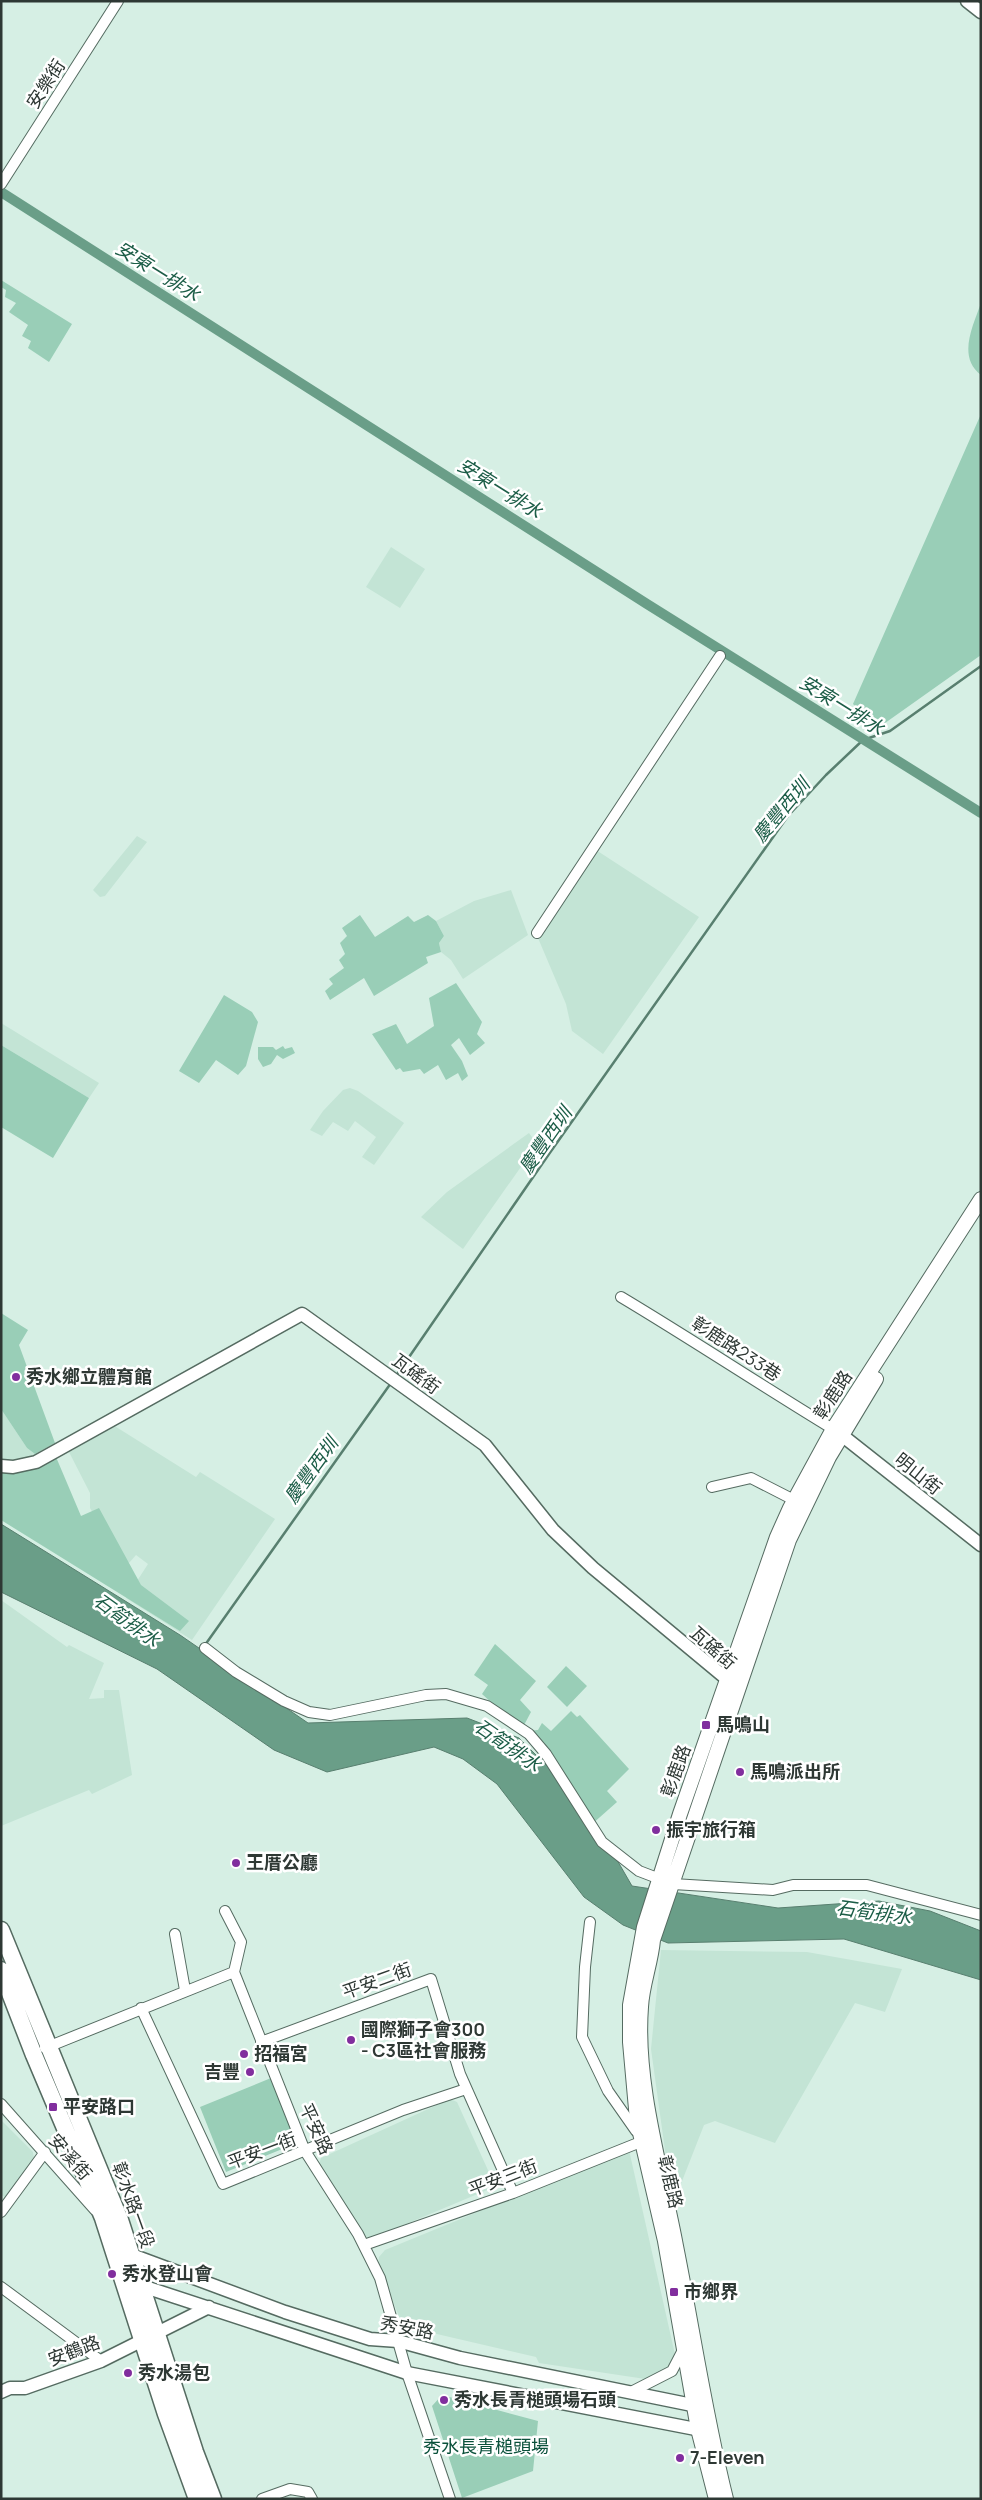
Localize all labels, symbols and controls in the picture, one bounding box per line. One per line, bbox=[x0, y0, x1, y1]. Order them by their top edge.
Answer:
street label: 安樂街 bbox=[20, 54, 70, 113]
water label: 安東一排水 bbox=[111, 235, 206, 308]
water label: 安東一排水 bbox=[453, 452, 548, 525]
water label: 安東一排水 bbox=[795, 669, 890, 742]
water label: 慶豐西圳 bbox=[747, 770, 817, 847]
water label: 慶豐西圳 bbox=[513, 1099, 579, 1179]
street label: 彰鹿路233巷 bbox=[687, 1310, 786, 1386]
street label: 瓦磘街 bbox=[388, 1348, 445, 1399]
place label: 秀水鄉立體育館 bbox=[26, 1364, 152, 1388]
street label: 彰鹿路 bbox=[807, 1365, 857, 1424]
marker: 秀水鄉立體育館 bbox=[10, 1371, 22, 1383]
water label: 慶豐西圳 bbox=[278, 1429, 346, 1508]
street label: 明山街 bbox=[890, 1447, 947, 1500]
water label: 石筍排水 bbox=[89, 1587, 166, 1653]
street label: 瓦磘街 bbox=[685, 1620, 742, 1674]
place label: 馬鳴山 bbox=[716, 1712, 770, 1736]
water label: 石筍排水 bbox=[469, 1713, 547, 1778]
marker: 馬鳴山 bbox=[700, 1719, 712, 1731]
street label: 彰鹿路 bbox=[655, 1741, 696, 1800]
place label: 馬鳴派出所 bbox=[750, 1759, 840, 1783]
marker: 馬鳴派出所 bbox=[734, 1766, 746, 1778]
place label: 振宇旅行箱 bbox=[666, 1817, 756, 1841]
marker: 振宇旅行箱 bbox=[650, 1824, 662, 1836]
place label: 王厝公廳 bbox=[246, 1850, 318, 1874]
marker: 王厝公廳 bbox=[230, 1857, 242, 1869]
water label: 石筍排水 bbox=[835, 1894, 914, 1930]
street label: 平安二街 bbox=[339, 1956, 415, 2004]
place label: 國際獅子會300 - C3區社會服務 bbox=[361, 2017, 486, 2062]
marker: 國際獅子會300 - C3區社會服務 bbox=[345, 2034, 357, 2046]
place label: 招福宮 bbox=[254, 2041, 308, 2065]
marker: 招福宮 bbox=[238, 2048, 250, 2060]
place label: 吉豐 bbox=[204, 2059, 240, 2083]
marker: 吉豐 bbox=[244, 2066, 256, 2078]
place label: 平安路口 bbox=[63, 2094, 135, 2118]
street label: 平安路 bbox=[295, 2099, 339, 2158]
marker: 平安路口 bbox=[47, 2101, 59, 2113]
street label: 平安一街 bbox=[224, 2126, 300, 2174]
street label: 安溪街 bbox=[44, 2128, 98, 2185]
street label: 平安三街 bbox=[465, 2153, 541, 2201]
street label: 彰鹿路 bbox=[653, 2153, 689, 2211]
street label: 彰水路一段 bbox=[107, 2158, 161, 2251]
place label: 秀水登山會 bbox=[122, 2261, 213, 2285]
marker: 秀水登山會 bbox=[106, 2268, 118, 2280]
place label: 市鄉界 bbox=[684, 2279, 738, 2303]
marker: 市鄉界 bbox=[668, 2286, 680, 2298]
street label: 秀安路 bbox=[378, 2310, 436, 2344]
street label: 安鶴路 bbox=[44, 2329, 103, 2371]
place label: 秀水湯包 bbox=[138, 2360, 210, 2384]
marker: 秀水湯包 bbox=[122, 2367, 134, 2379]
place label: 秀水長青槌頭場石頭 bbox=[454, 2387, 616, 2411]
marker: 秀水長青槌頭場石頭 bbox=[438, 2394, 450, 2406]
park label: 秀水長青槌頭場 bbox=[423, 2434, 549, 2458]
place label: 7-Eleven bbox=[690, 2445, 765, 2469]
marker: 7-Eleven bbox=[674, 2452, 686, 2464]

